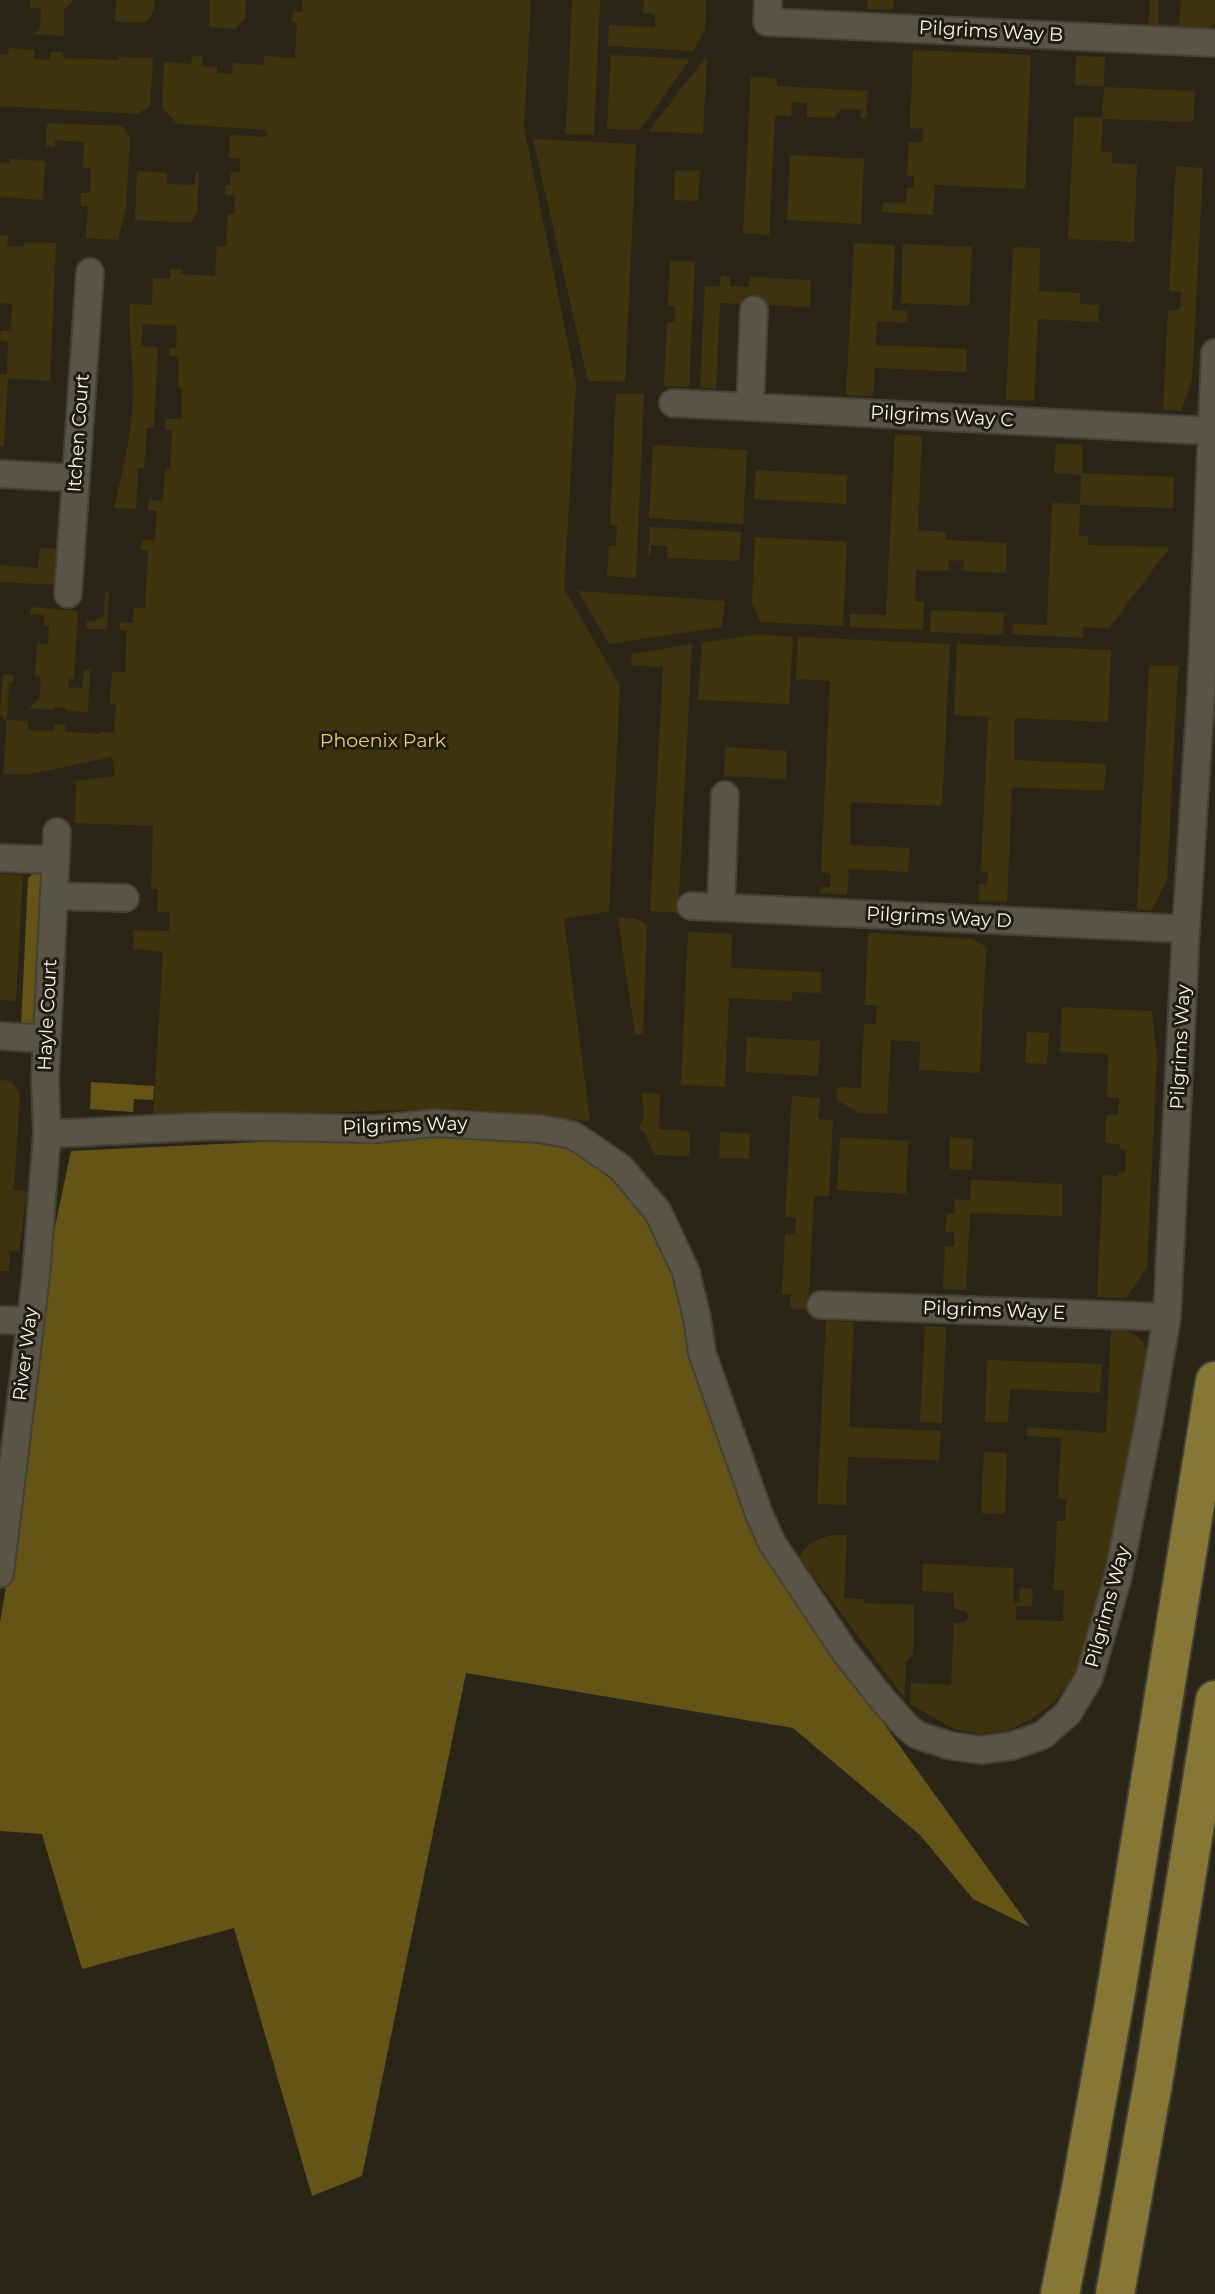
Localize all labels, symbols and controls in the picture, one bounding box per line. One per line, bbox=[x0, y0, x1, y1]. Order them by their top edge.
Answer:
street label: Pilgrims Way B bbox=[918, 17, 1064, 47]
street label: Itchen Court bbox=[63, 373, 95, 493]
street label: Pilgrims Way C bbox=[870, 402, 1014, 432]
park label: Phoenix Park bbox=[320, 730, 446, 752]
street label: Pilgrims Way D bbox=[866, 903, 1012, 933]
street label: Hayle Court bbox=[34, 959, 62, 1071]
street label: Pilgrims Way bbox=[1166, 984, 1196, 1110]
street label: Pilgrims Way bbox=[342, 1112, 468, 1140]
street label: Pilgrims Way E bbox=[922, 1297, 1066, 1325]
street label: River Way bbox=[9, 1306, 43, 1402]
street label: Pilgrims Way bbox=[1081, 1544, 1135, 1670]

